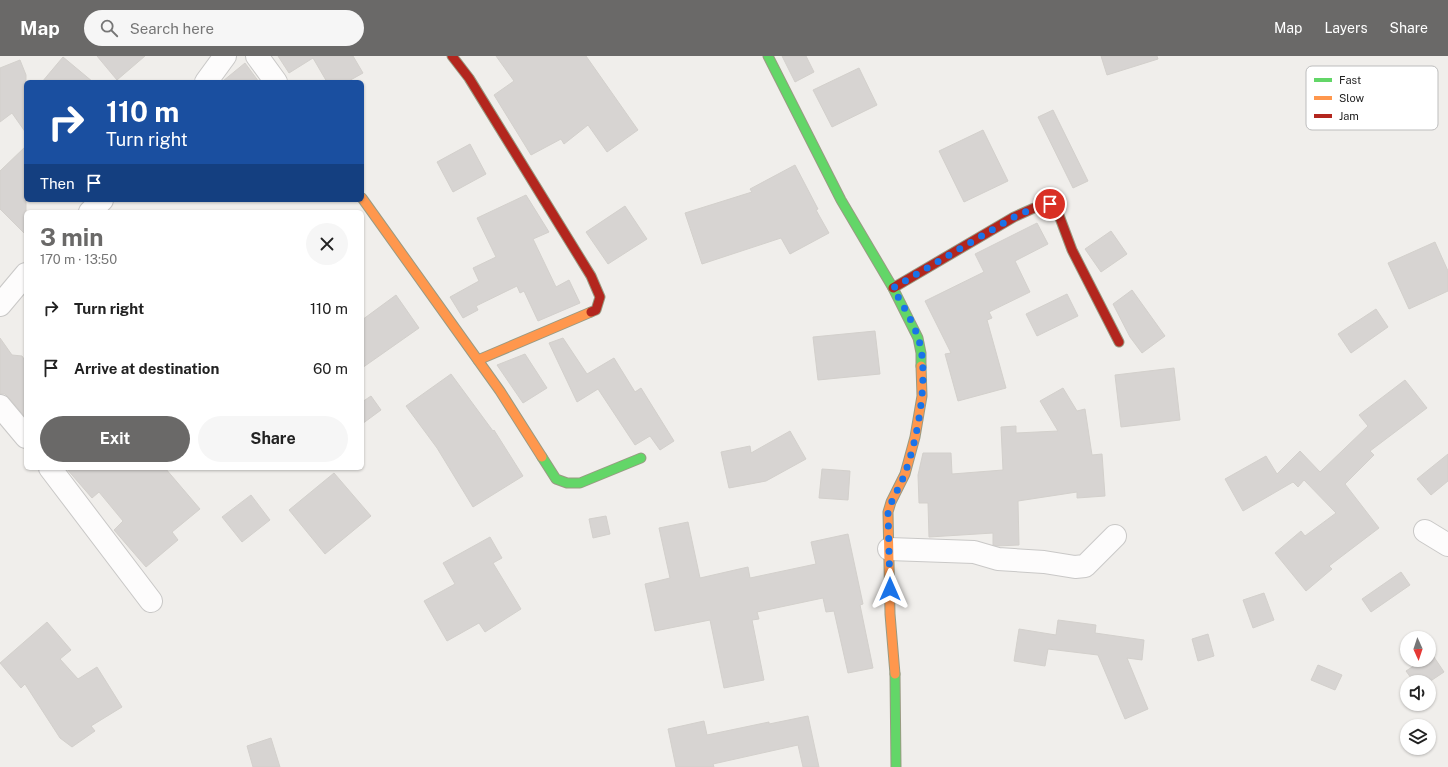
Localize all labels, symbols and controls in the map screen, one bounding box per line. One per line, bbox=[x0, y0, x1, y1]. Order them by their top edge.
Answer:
search box bbox=[84, 10, 364, 46]
text: Map bbox=[20, 17, 60, 39]
icon: search bbox=[98, 17, 120, 39]
text: Search here bbox=[130, 20, 214, 37]
text: Map bbox=[1274, 20, 1302, 36]
text: Layers bbox=[1324, 20, 1368, 36]
text: Share bbox=[1390, 20, 1428, 36]
legend bbox=[1306, 66, 1438, 130]
text: Fast bbox=[1339, 74, 1361, 86]
text: Slow bbox=[1339, 92, 1365, 104]
text: 110 m bbox=[106, 95, 179, 128]
icon: right bbox=[40, 96, 92, 148]
text: Jam bbox=[1339, 110, 1359, 122]
text: Turn right bbox=[106, 129, 188, 150]
icon: arrive bbox=[83, 172, 105, 194]
text: Then bbox=[40, 175, 75, 192]
pin bbox=[1033, 187, 1067, 221]
icon: arrive bbox=[1039, 193, 1061, 215]
text: 3 min bbox=[40, 223, 104, 251]
button: close bbox=[306, 223, 348, 265]
text: 170 m · 13:50 bbox=[40, 252, 117, 267]
icon: right bbox=[40, 297, 62, 319]
text: Turn right bbox=[74, 300, 144, 317]
text: 110 m bbox=[310, 300, 348, 317]
icon: arrive bbox=[40, 357, 62, 379]
text: Arrive at destination bbox=[74, 360, 219, 377]
text: 60 m bbox=[313, 360, 348, 377]
button: Exit bbox=[40, 416, 190, 462]
button: Share bbox=[198, 416, 348, 462]
position arrow bbox=[869, 568, 911, 610]
north arrow bbox=[1400, 631, 1436, 667]
map controls bbox=[1400, 631, 1436, 755]
button: sound bbox=[1400, 675, 1436, 711]
button: layers bbox=[1400, 719, 1436, 755]

